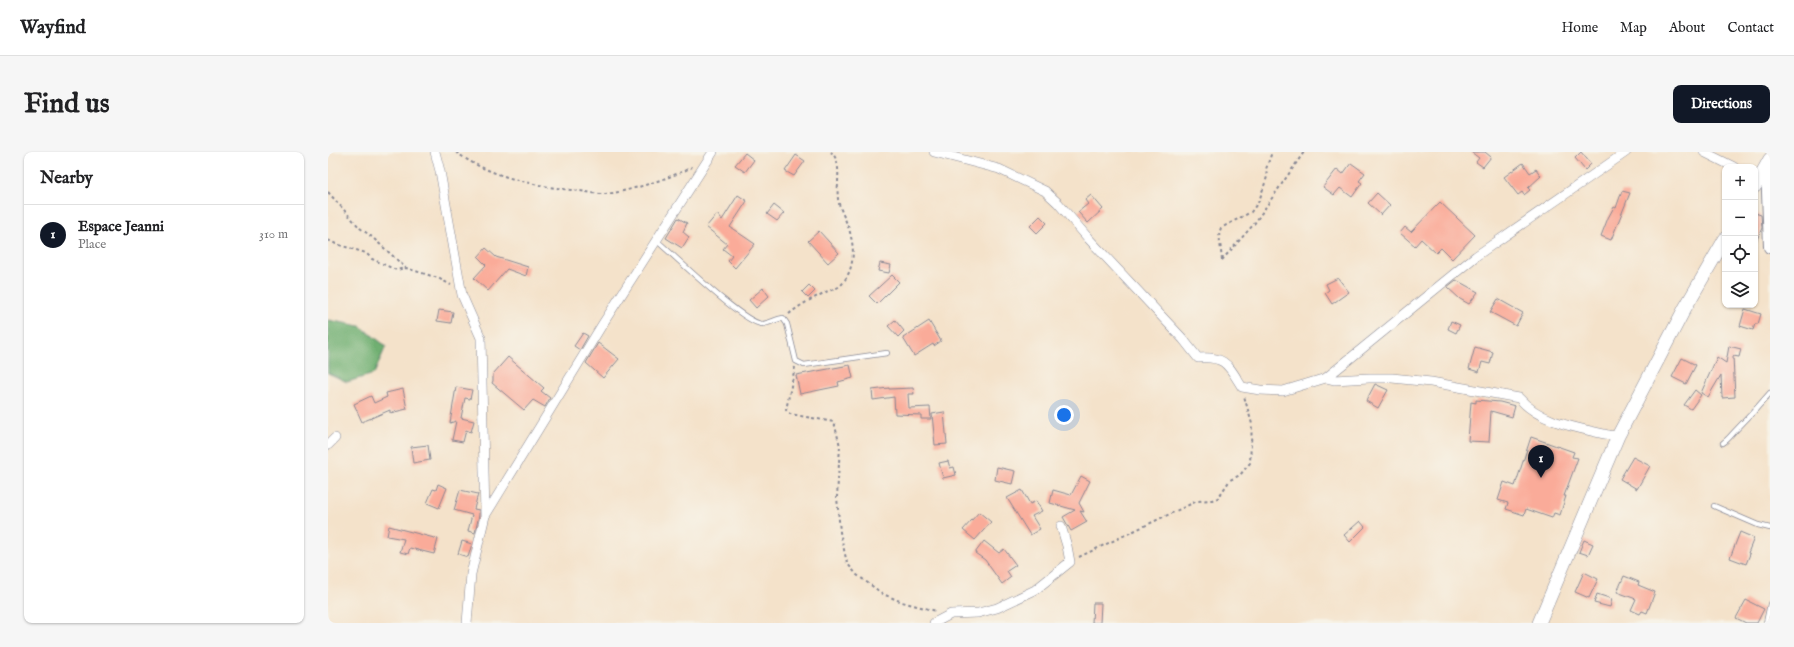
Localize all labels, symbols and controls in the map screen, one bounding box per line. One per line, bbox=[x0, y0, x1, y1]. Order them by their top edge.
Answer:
text: Wayfind bbox=[20, 16, 86, 40]
text: Home bbox=[1562, 19, 1598, 37]
text: Map bbox=[1620, 19, 1647, 37]
text: About bbox=[1669, 19, 1705, 37]
text: Contact bbox=[1727, 19, 1774, 37]
button: Directions bbox=[1673, 85, 1770, 123]
text: Find us bbox=[24, 87, 110, 122]
map controls bbox=[1722, 164, 1758, 308]
button: + bbox=[1722, 164, 1758, 200]
text: Nearby bbox=[40, 168, 93, 189]
button: − bbox=[1722, 200, 1758, 236]
text: Espace Jeanni bbox=[78, 217, 164, 236]
text: 1 bbox=[51, 226, 55, 243]
text: 310 m bbox=[259, 226, 288, 243]
text: Place bbox=[78, 236, 106, 253]
button: locate bbox=[1722, 236, 1758, 272]
button: layers bbox=[1722, 272, 1758, 308]
your location bbox=[1054, 405, 1074, 425]
pin: 1 bbox=[1528, 445, 1554, 478]

